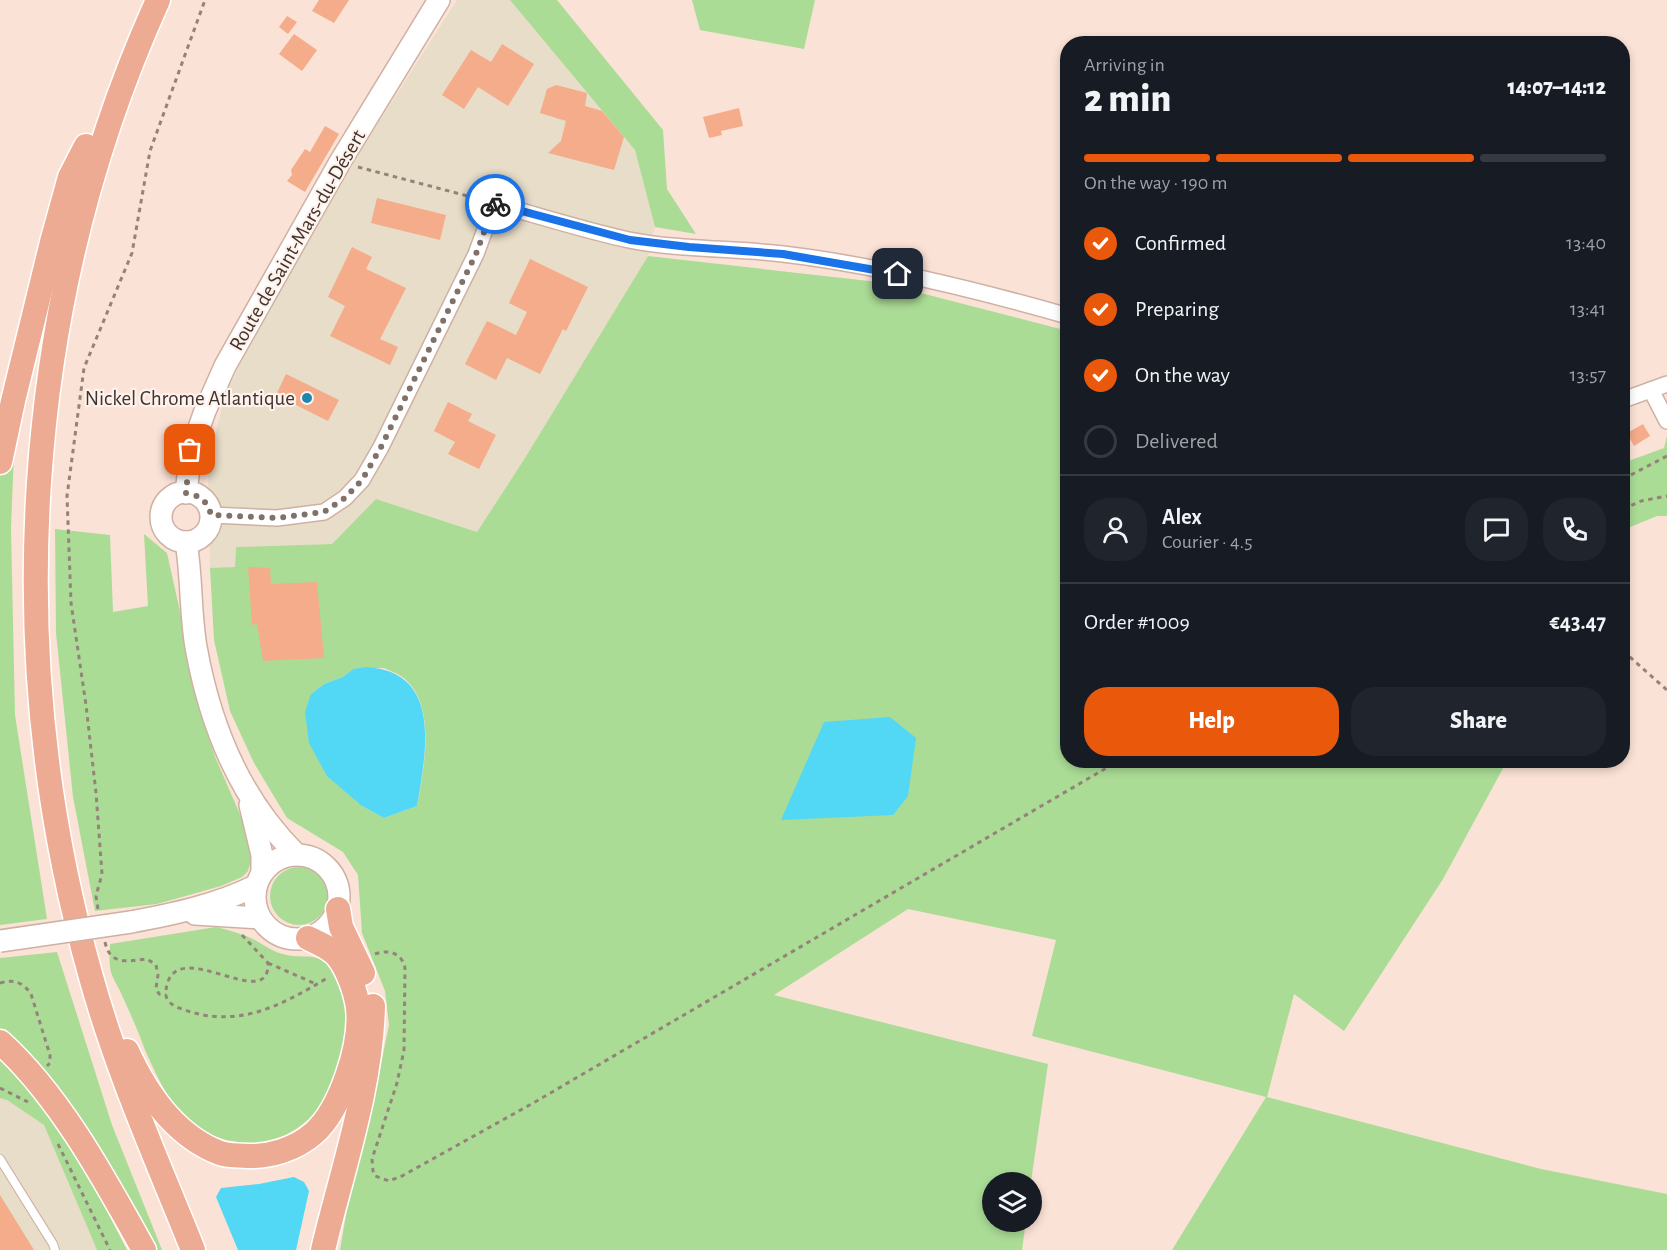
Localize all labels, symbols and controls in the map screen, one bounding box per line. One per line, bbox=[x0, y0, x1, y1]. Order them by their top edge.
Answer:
text: Arriving in bbox=[1084, 55, 1165, 75]
text: 14:07–14:12 bbox=[1507, 76, 1606, 98]
text: 2 min bbox=[1084, 80, 1171, 119]
street label: Route de Saint-Mars-du-Désert bbox=[226, 126, 369, 354]
text: On the way · 190 m bbox=[1084, 173, 1228, 193]
courier bbox=[465, 174, 525, 234]
icon: bike bbox=[479, 188, 512, 221]
icon: check bbox=[1084, 227, 1117, 260]
text: Confirmed bbox=[1135, 232, 1226, 254]
text: 13:40 bbox=[1566, 233, 1606, 253]
pin bbox=[872, 248, 923, 299]
icon: home bbox=[881, 257, 914, 290]
icon: check bbox=[1084, 293, 1117, 326]
text: Preparing bbox=[1135, 298, 1219, 320]
text: 13:41 bbox=[1570, 299, 1606, 319]
icon: check bbox=[1084, 359, 1117, 392]
text: On the way bbox=[1135, 364, 1230, 386]
text: 13:57 bbox=[1570, 365, 1606, 385]
place label: Nickel Chrome Atlantique bbox=[85, 388, 295, 409]
marker: Nickel Chrome Atlantique bbox=[300, 391, 314, 405]
pin bbox=[164, 424, 215, 475]
text: Delivered bbox=[1135, 430, 1218, 452]
icon: bag bbox=[173, 433, 206, 466]
button: person bbox=[1084, 498, 1147, 561]
button: chat bbox=[1465, 498, 1528, 561]
button: phone bbox=[1543, 498, 1606, 561]
text: Alex bbox=[1162, 506, 1202, 528]
text: Courier · 4.5 bbox=[1162, 532, 1253, 552]
text: Order #1009 bbox=[1084, 611, 1190, 633]
text: €43.47 bbox=[1550, 611, 1606, 633]
button: Help bbox=[1084, 687, 1339, 756]
button: Share bbox=[1351, 687, 1606, 756]
map controls bbox=[982, 1172, 1042, 1232]
button: layers bbox=[982, 1172, 1042, 1232]

